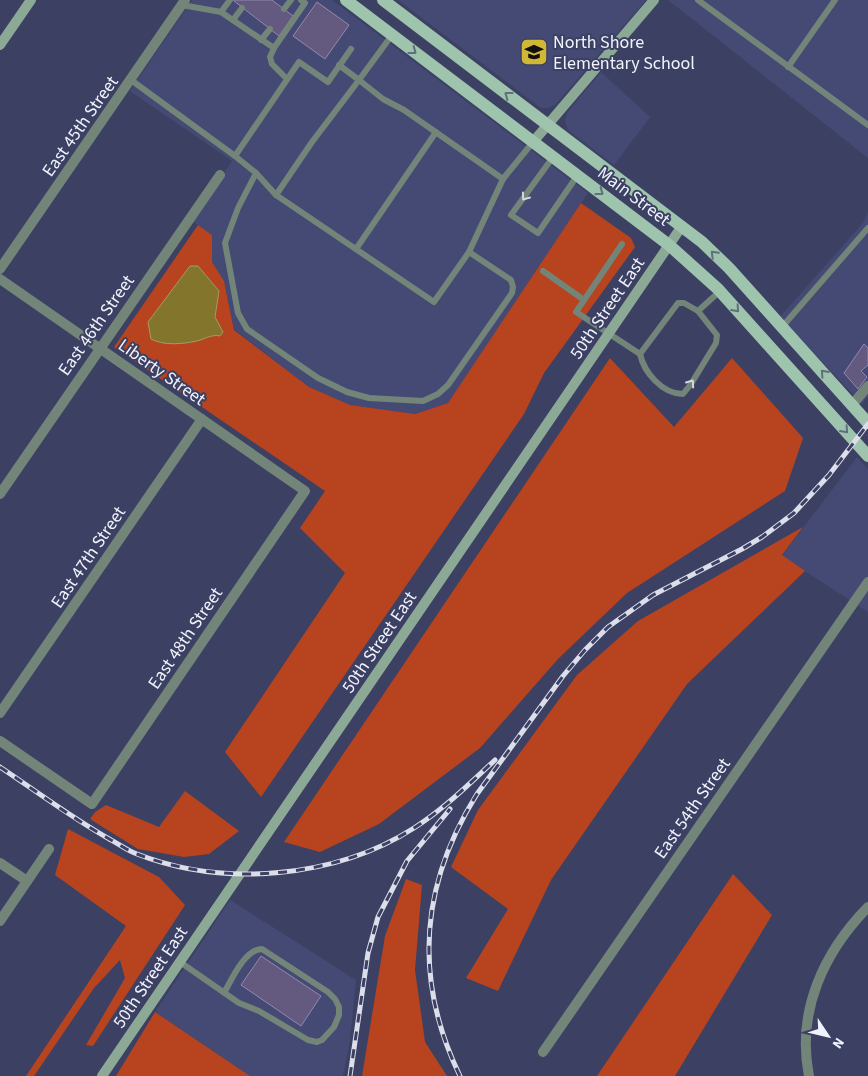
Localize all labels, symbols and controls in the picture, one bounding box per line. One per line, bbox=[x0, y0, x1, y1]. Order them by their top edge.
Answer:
place label: North Shore Elementary School bbox=[553, 30, 695, 76]
school or university icon: North Shore Elementary School bbox=[519, 37, 549, 67]
one-way arrow bbox=[407, 45, 416, 53]
street label: East 45th Street bbox=[36, 71, 124, 182]
one-way arrow bbox=[505, 93, 514, 101]
street label: Main Street bbox=[592, 161, 675, 232]
one-way arrow bbox=[594, 187, 603, 195]
one-way arrow bbox=[522, 191, 530, 200]
one-way arrow bbox=[711, 251, 720, 260]
street label: 50th Street East bbox=[564, 252, 651, 364]
street label: East 46th Street bbox=[52, 270, 140, 381]
one-way arrow bbox=[730, 303, 739, 312]
street label: Liberty Street bbox=[113, 333, 210, 412]
one-way arrow bbox=[821, 370, 830, 379]
one-way arrow bbox=[685, 379, 694, 389]
one-way arrow bbox=[839, 424, 848, 433]
street label: East 47th Street bbox=[45, 501, 132, 613]
street label: East 48th Street bbox=[142, 582, 229, 694]
street label: 50th Street East bbox=[336, 586, 423, 698]
street label: East 54th Street bbox=[648, 753, 736, 864]
street label: 50th Street East bbox=[107, 921, 194, 1033]
north arrow bbox=[803, 1011, 853, 1061]
text: N bbox=[827, 1033, 849, 1052]

